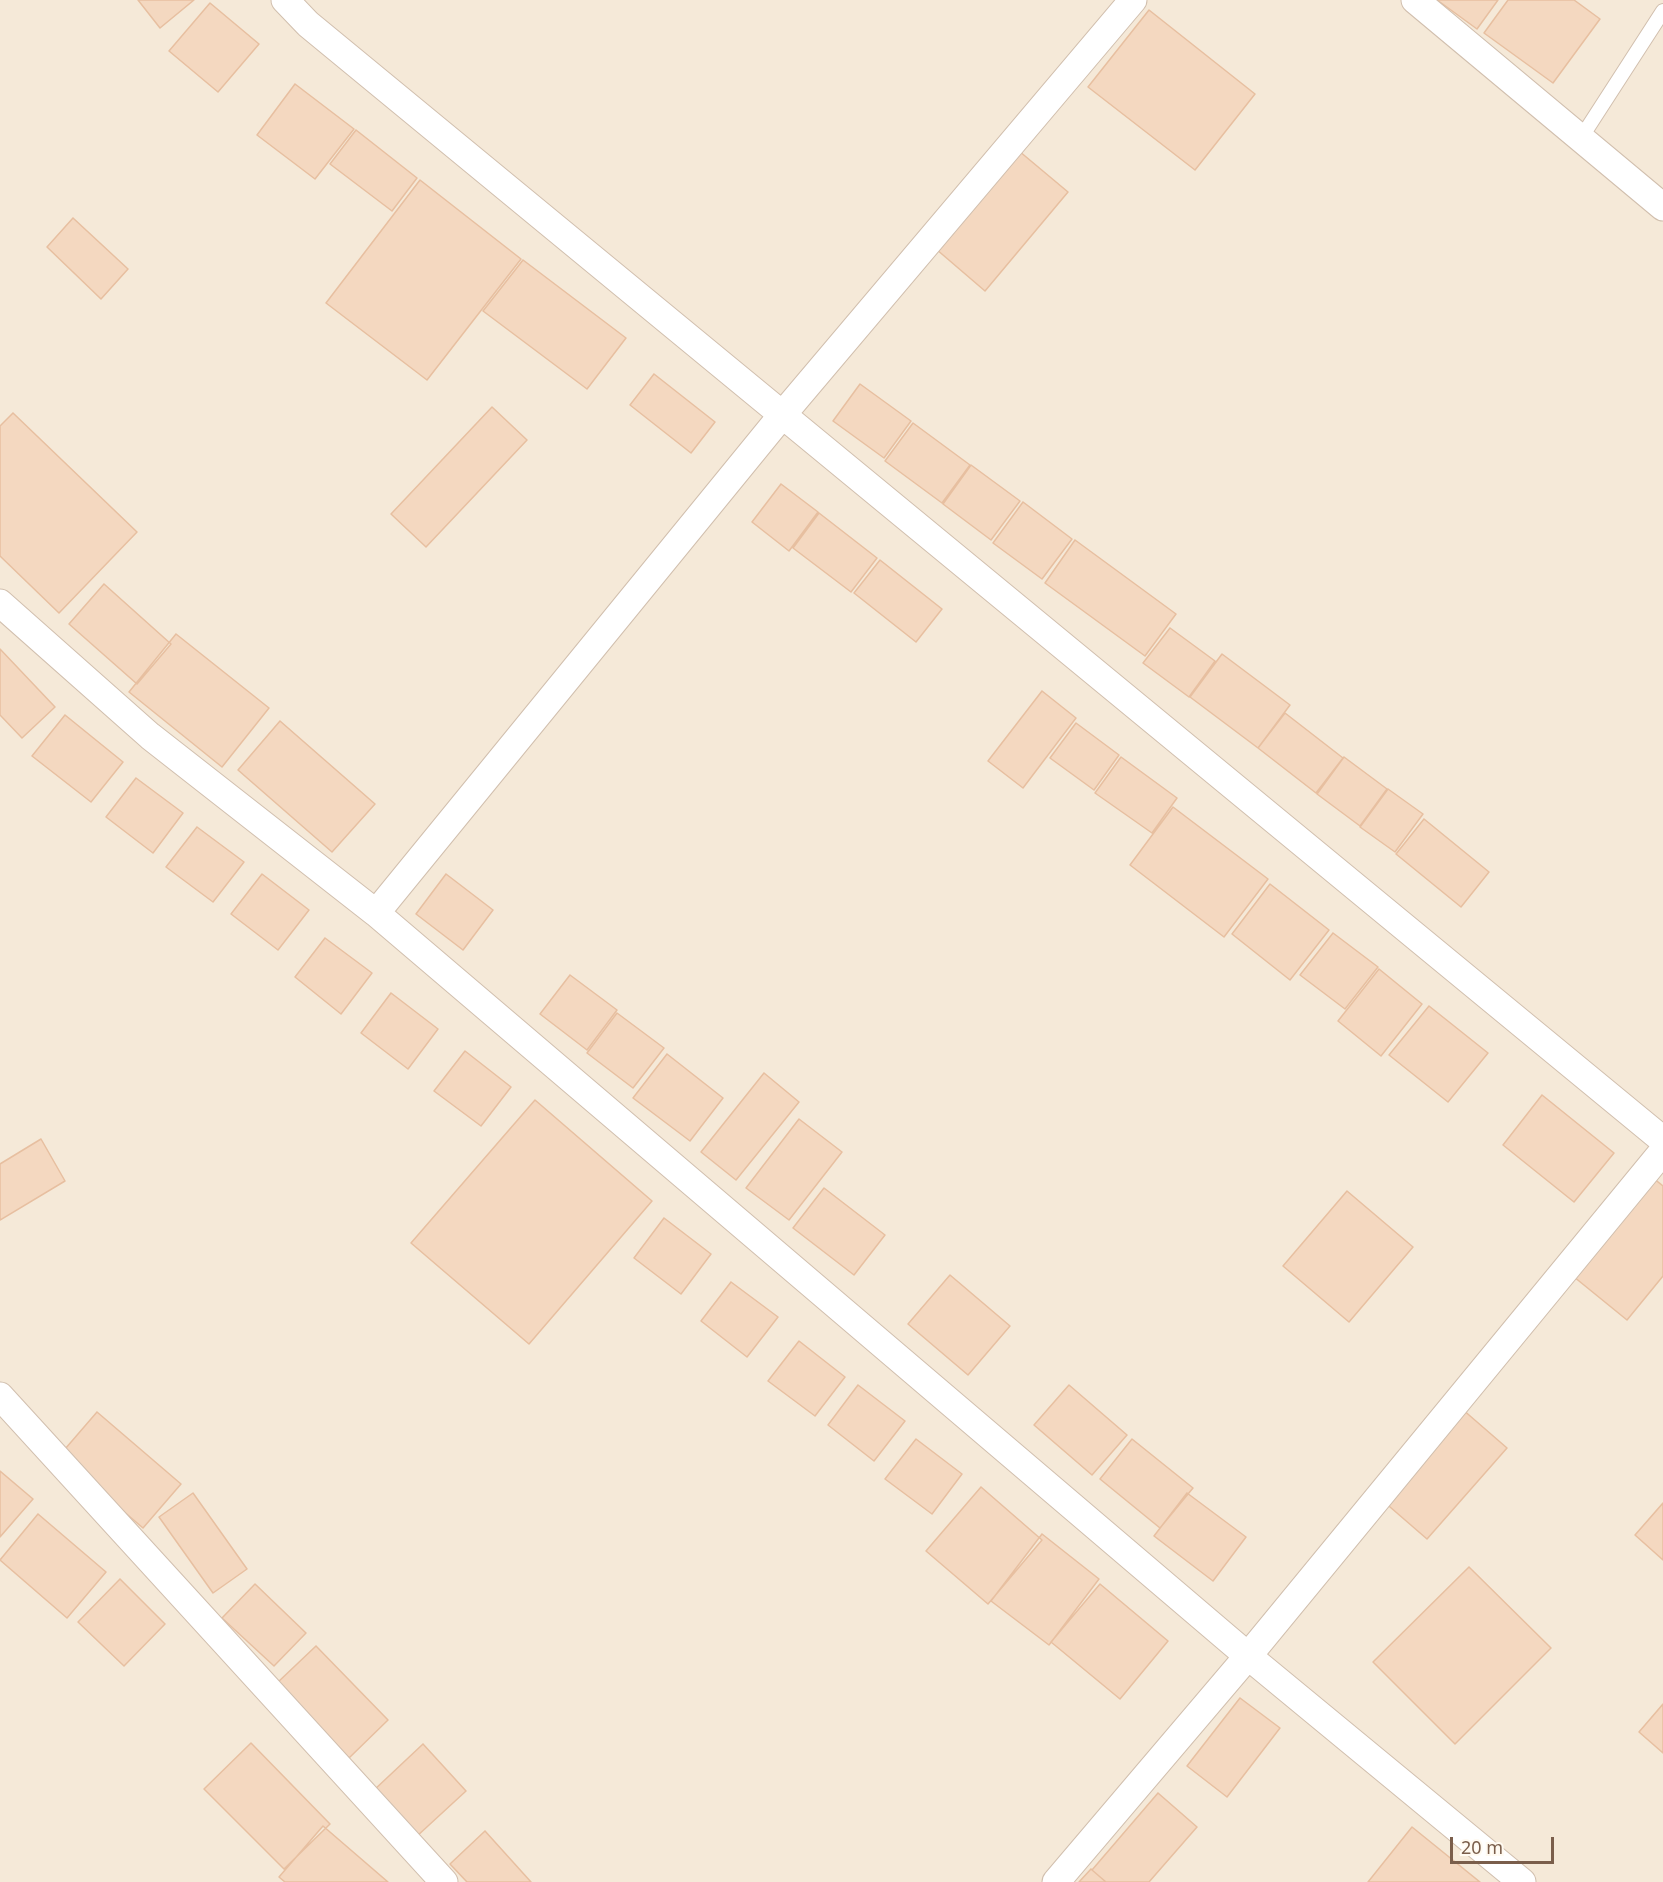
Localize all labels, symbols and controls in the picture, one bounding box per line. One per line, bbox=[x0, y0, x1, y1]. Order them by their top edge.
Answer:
scale bar bbox=[1453, 1825, 1556, 1863]
text: 20 m bbox=[1461, 1835, 1503, 1859]

